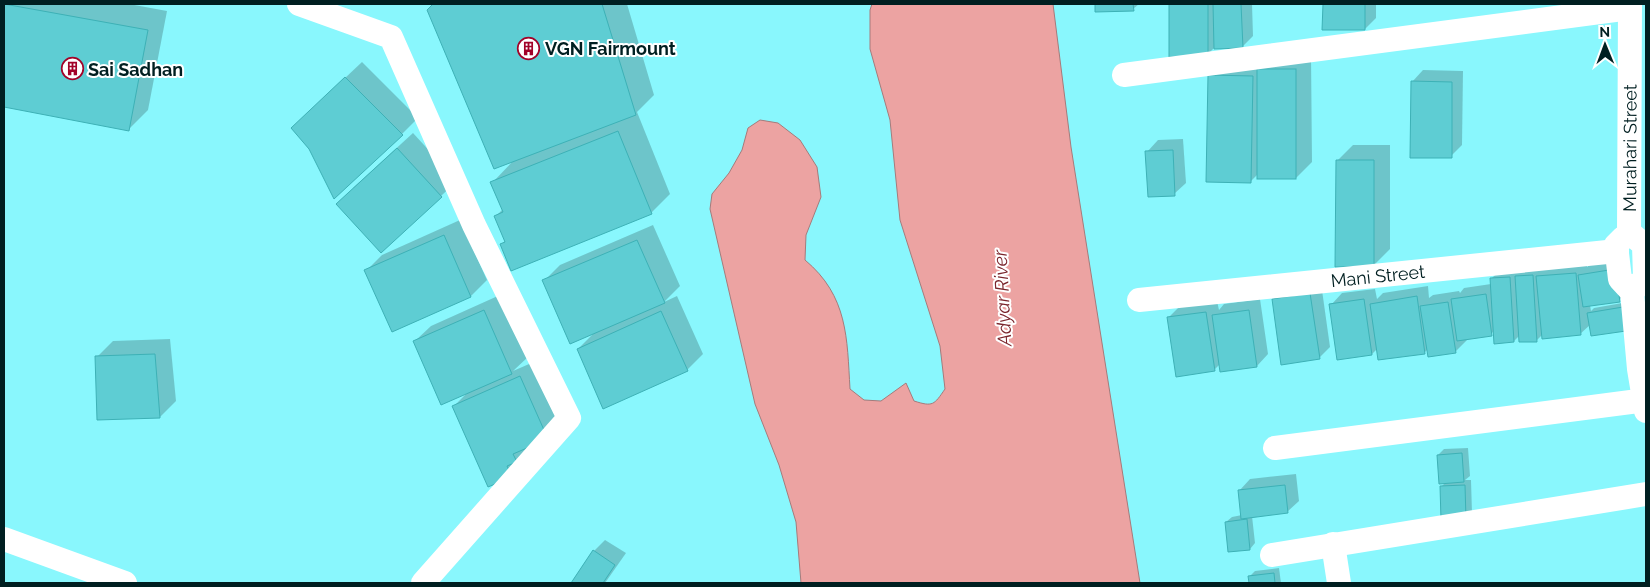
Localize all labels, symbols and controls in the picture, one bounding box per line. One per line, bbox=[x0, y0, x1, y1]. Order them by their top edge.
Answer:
north arrow bbox=[1580, 20, 1630, 70]
text: N bbox=[1599, 24, 1610, 40]
building icon: VGN Fairmount bbox=[517, 36, 541, 60]
place label: VGN Fairmount bbox=[545, 38, 676, 59]
building icon: Sai Sadhan bbox=[60, 57, 84, 81]
place label: Sai Sadhan bbox=[88, 59, 183, 80]
street label: Murahari Street bbox=[1619, 84, 1640, 212]
water label: Adyar River bbox=[988, 248, 1016, 348]
street label: Mani Street bbox=[1330, 260, 1426, 291]

